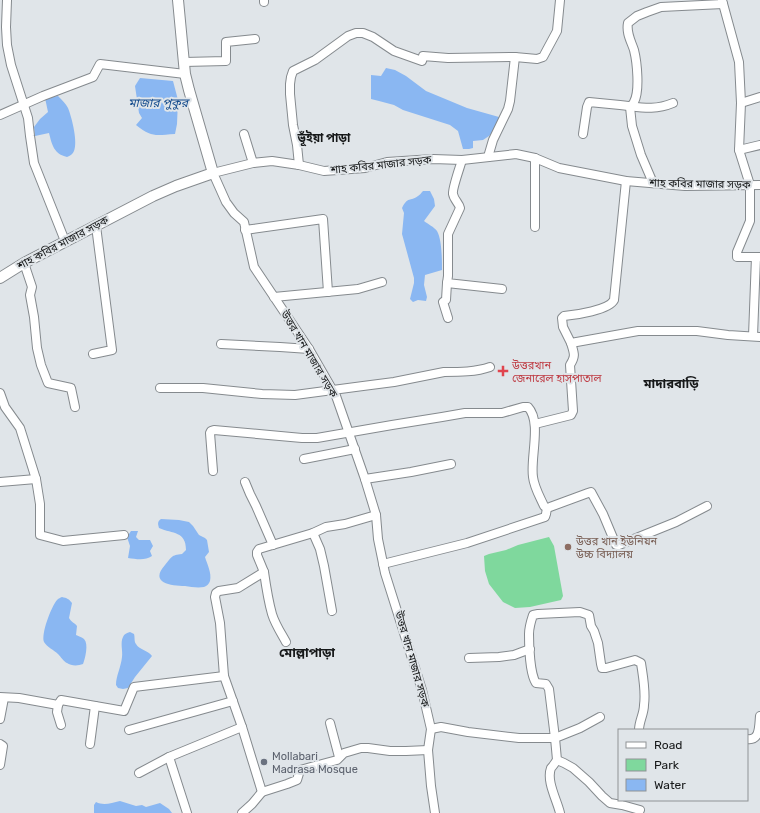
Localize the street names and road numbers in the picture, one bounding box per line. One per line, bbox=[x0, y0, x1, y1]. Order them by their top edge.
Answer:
street label: শাহ কবির মাজার সড়ক bbox=[329, 153, 432, 177]
street label: শাহ কবির মাজার সড়ক bbox=[648, 177, 751, 191]
street label: শাহ কবির মাজার সড়ক bbox=[14, 213, 111, 273]
street label: উত্তর খান মাজার সড়ক bbox=[277, 307, 340, 400]
street label: উত্তর খান মাজার সড়ক bbox=[392, 609, 432, 709]

